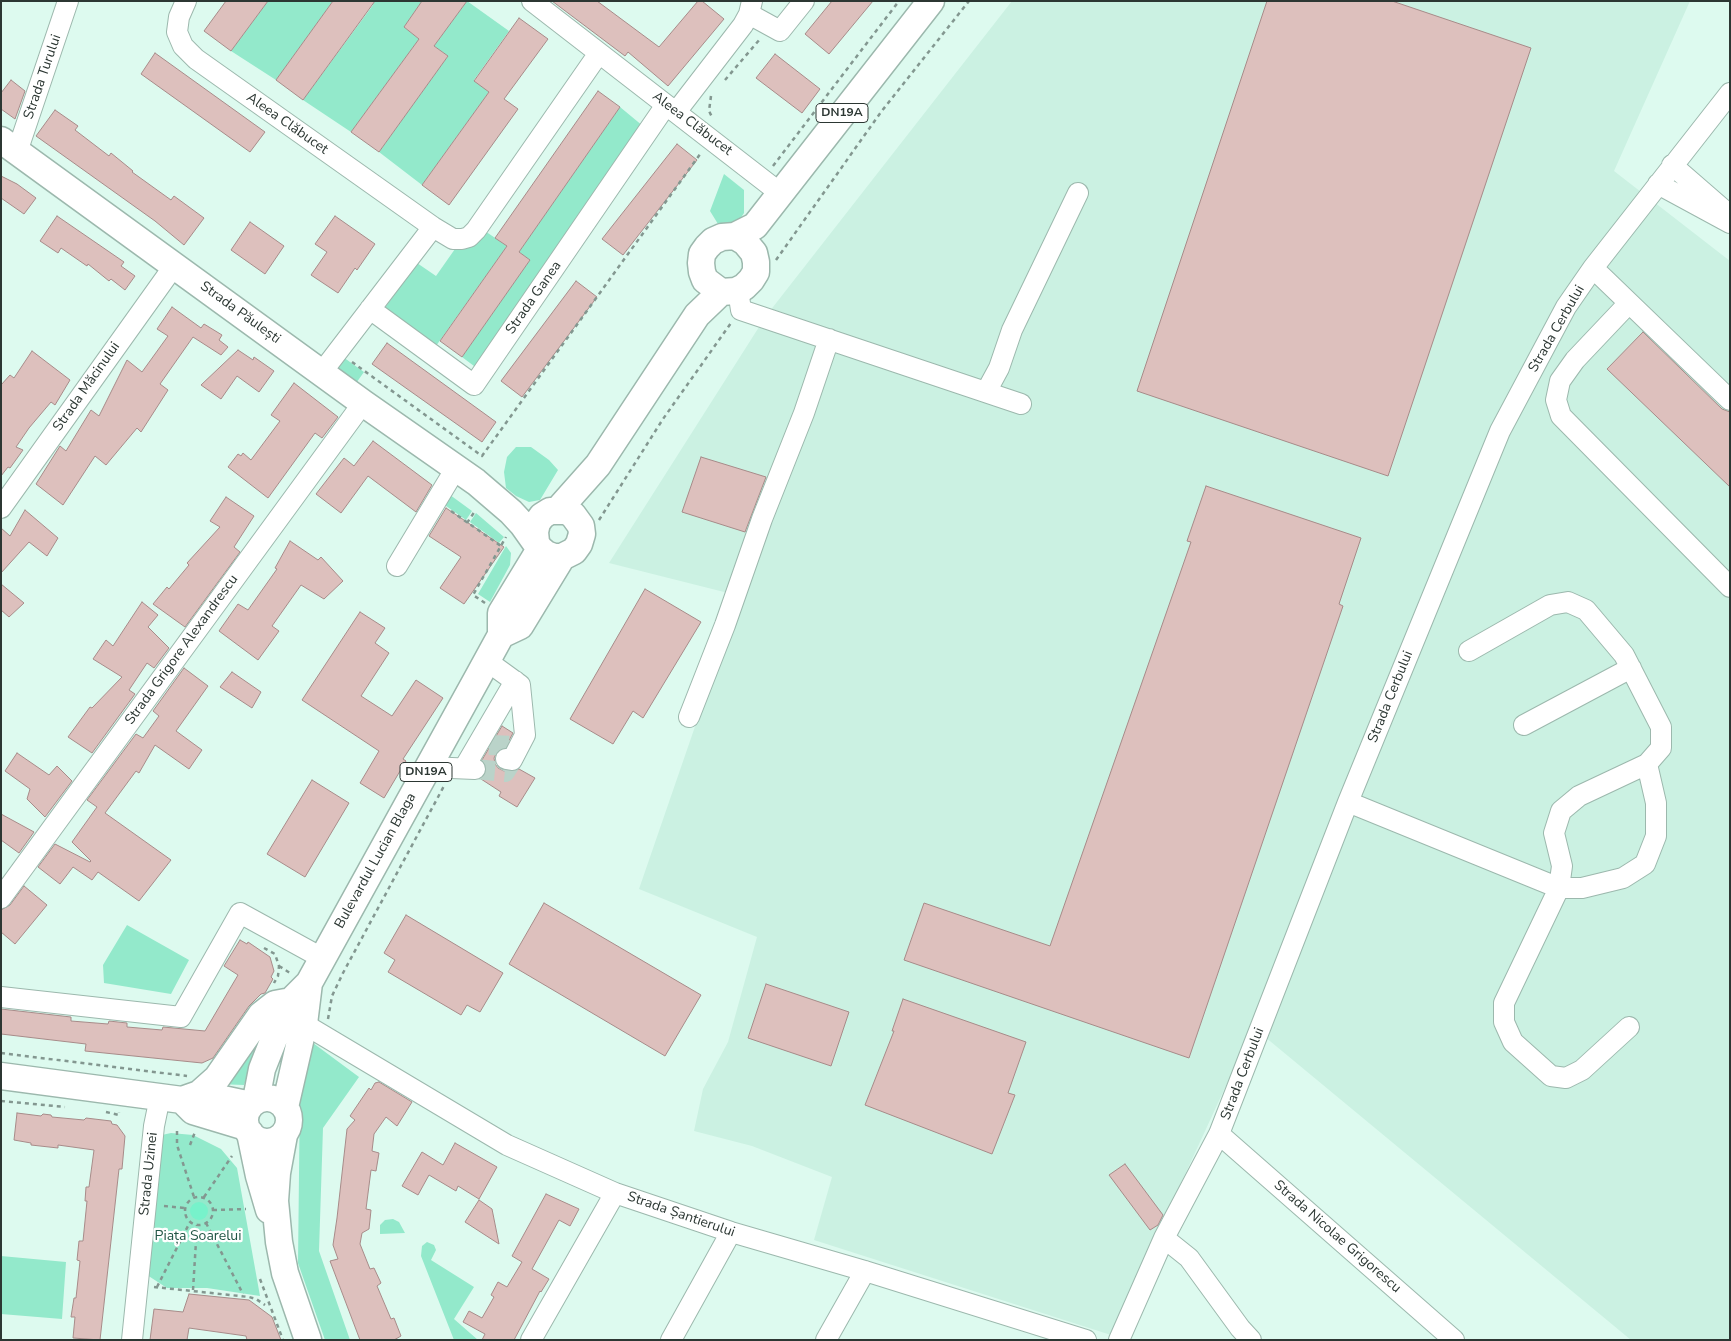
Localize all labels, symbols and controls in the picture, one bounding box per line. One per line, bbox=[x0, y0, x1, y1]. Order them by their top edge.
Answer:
street label: Strada Turului bbox=[21, 32, 65, 122]
street label: Aleea Clăbucet bbox=[649, 88, 735, 160]
street label: Aleea Clăbucet bbox=[243, 90, 331, 158]
road number: DN19A bbox=[816, 104, 868, 122]
street label: Strada Ganea bbox=[503, 258, 565, 338]
street label: Strada Păulești bbox=[197, 278, 283, 348]
street label: Strada Cerbului bbox=[1525, 283, 1589, 375]
street label: Strada Măcinului bbox=[50, 339, 124, 435]
street label: Strada Grigore Alexandrescu bbox=[122, 572, 242, 728]
street label: Strada Cerbului bbox=[1365, 649, 1417, 745]
road number: DN19A bbox=[400, 762, 452, 782]
street label: Bulevardul Lucian Blaga bbox=[332, 790, 420, 932]
street label: Strada Cerbului bbox=[1218, 1025, 1268, 1123]
street label: Strada Uzinei bbox=[136, 1132, 162, 1216]
street label: Strada Nicolae Grigorescu bbox=[1270, 1177, 1404, 1297]
street label: Strada Șantierului bbox=[625, 1189, 737, 1241]
park label: Piața Soarelui bbox=[155, 1229, 241, 1245]

